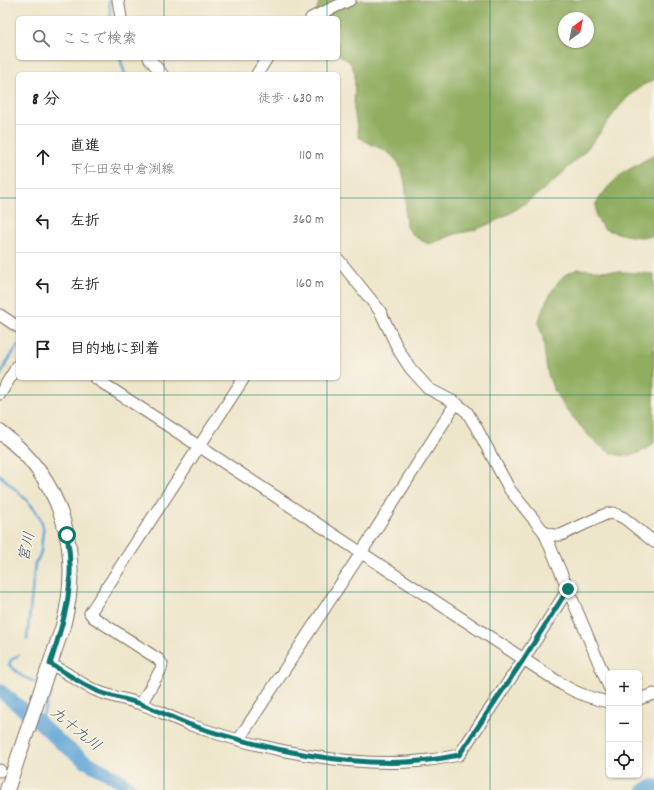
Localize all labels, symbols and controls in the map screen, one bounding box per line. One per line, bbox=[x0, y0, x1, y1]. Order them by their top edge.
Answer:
north arrow bbox=[558, 12, 594, 48]
search box bbox=[16, 16, 340, 60]
icon: search bbox=[30, 27, 52, 49]
text: ここで検索 bbox=[62, 29, 137, 51]
text: 8 分 bbox=[32, 89, 60, 113]
text: 徒歩 · 630 m bbox=[258, 90, 324, 109]
text: 直進 bbox=[70, 136, 100, 158]
icon: ahead bbox=[32, 146, 54, 168]
text: 110 m bbox=[299, 147, 324, 166]
text: 下仁田安中倉渕線 bbox=[70, 161, 174, 180]
icon: left bbox=[32, 210, 54, 232]
text: 左折 bbox=[70, 211, 100, 233]
text: 360 m bbox=[293, 211, 324, 230]
icon: left bbox=[32, 274, 54, 296]
text: 左折 bbox=[70, 275, 100, 297]
text: 160 m bbox=[296, 275, 324, 294]
icon: arrive bbox=[32, 338, 54, 360]
text: 目的地に到着 bbox=[70, 339, 160, 361]
route start bbox=[58, 526, 76, 544]
water label: 宮川 bbox=[14, 530, 42, 564]
route end bbox=[559, 580, 577, 598]
map controls bbox=[606, 670, 642, 778]
button: + bbox=[606, 670, 642, 706]
water label: 九十九川 bbox=[45, 703, 105, 757]
button: − bbox=[606, 706, 642, 742]
button: locate bbox=[606, 742, 642, 778]

